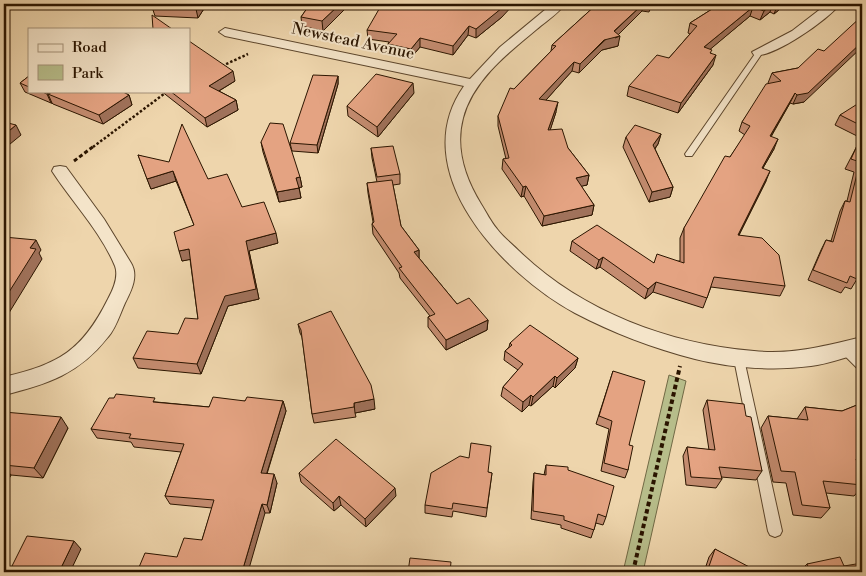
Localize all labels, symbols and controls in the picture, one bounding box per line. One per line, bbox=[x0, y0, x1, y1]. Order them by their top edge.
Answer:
street label: Newstead Avenue bbox=[290, 18, 416, 64]
legend bbox=[28, 28, 190, 92]
text: Road bbox=[72, 38, 107, 57]
text: Park bbox=[72, 64, 104, 83]

